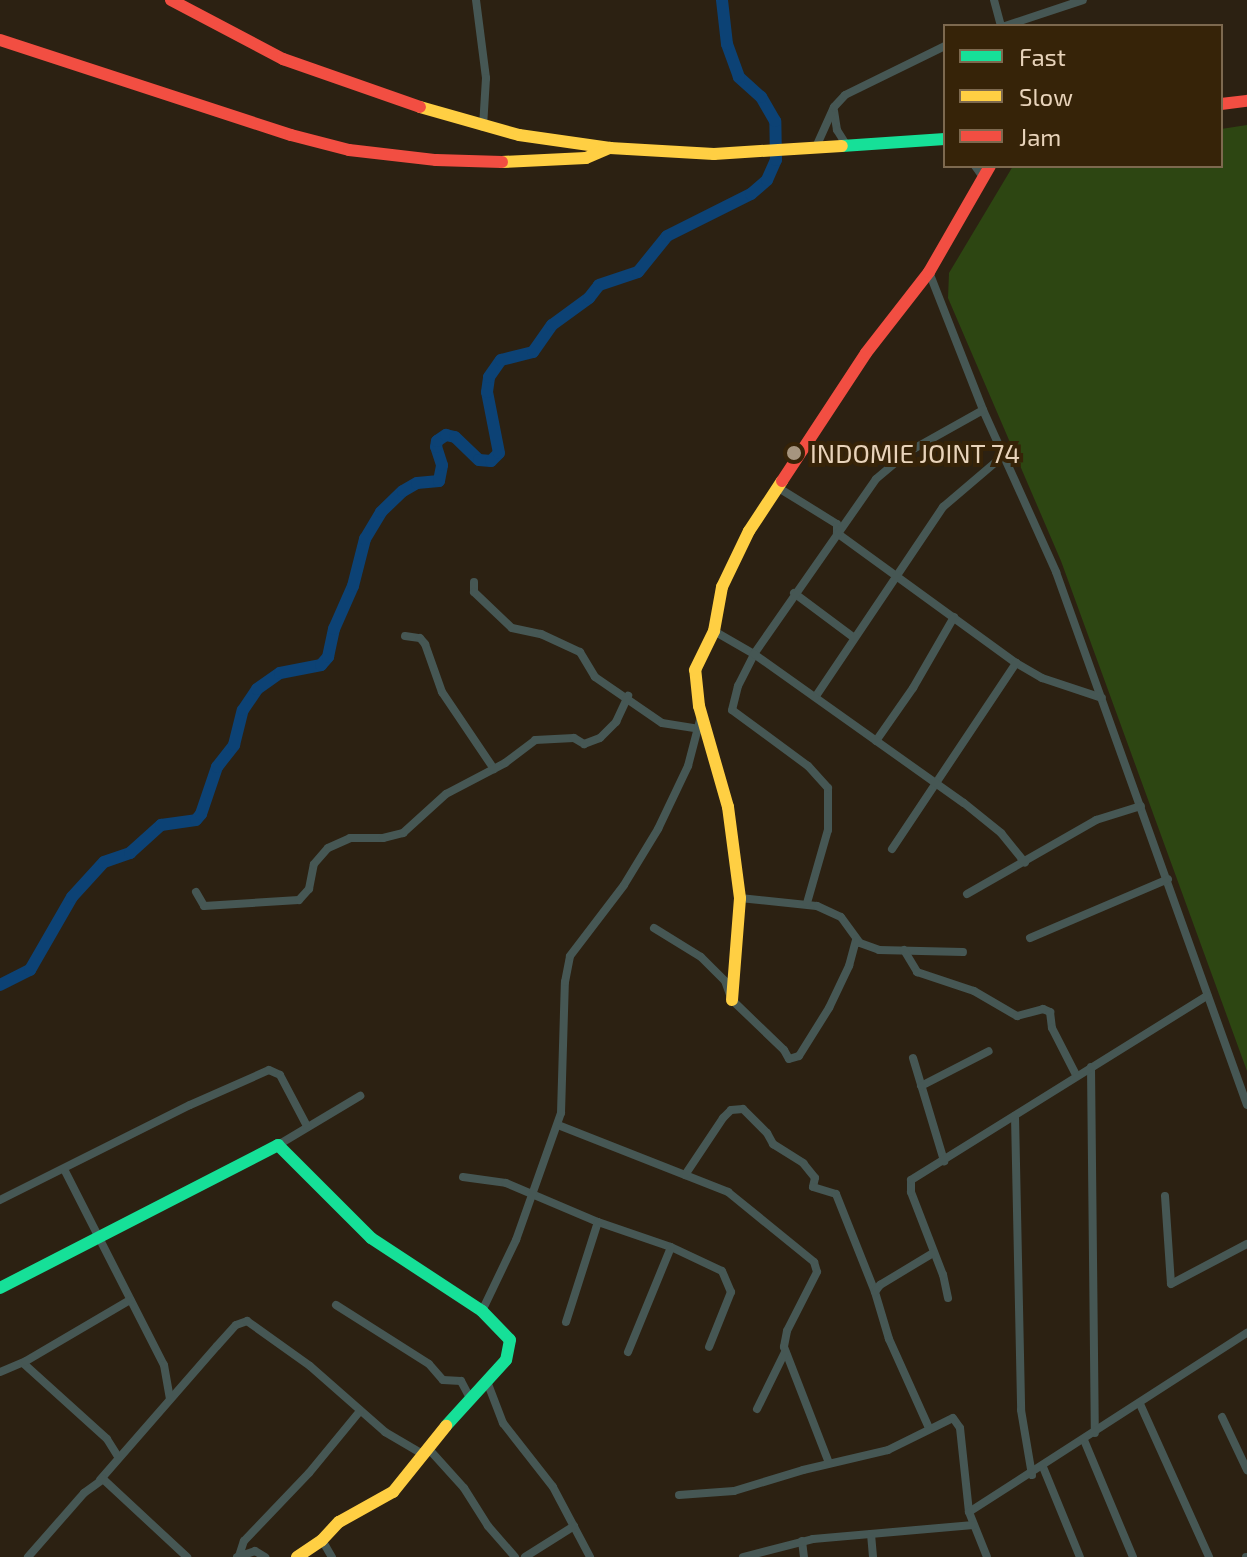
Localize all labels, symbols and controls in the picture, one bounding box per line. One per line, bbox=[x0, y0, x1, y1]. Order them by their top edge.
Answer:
legend bbox=[943, 24, 1223, 168]
text: Fast bbox=[1019, 42, 1066, 71]
text: Slow bbox=[1019, 82, 1073, 111]
text: Jam bbox=[1019, 122, 1061, 151]
place label: INDOMIE JOINT 74 bbox=[810, 437, 1021, 469]
marker: INDOMIE JOINT 74 bbox=[785, 444, 803, 462]

